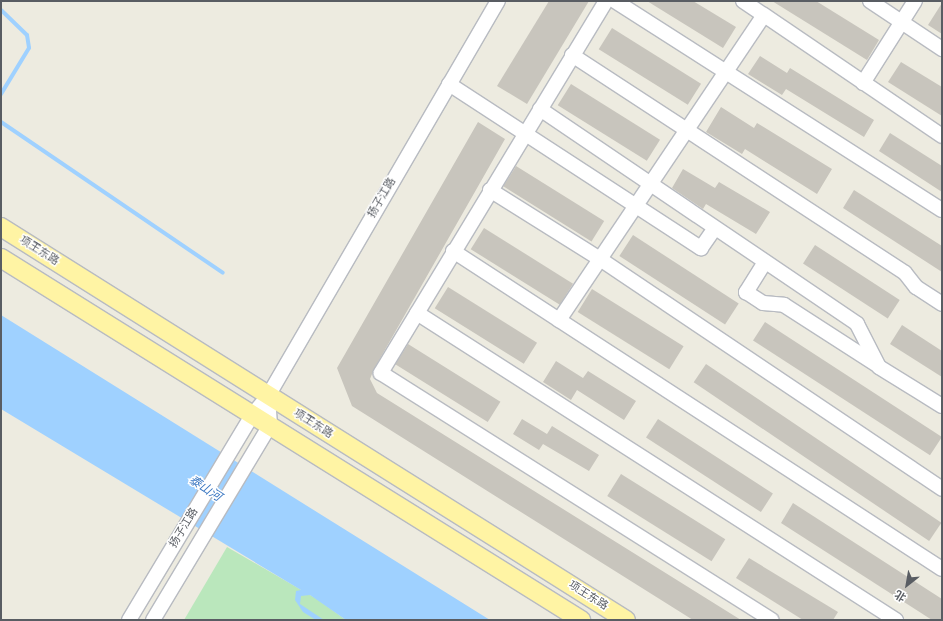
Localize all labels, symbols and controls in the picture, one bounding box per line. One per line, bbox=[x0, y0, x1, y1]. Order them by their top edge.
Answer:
street label: 扬子江路 bbox=[365, 176, 399, 220]
street label: 项王东路 bbox=[17, 234, 61, 268]
street label: 项王东路 bbox=[291, 407, 335, 441]
water label: 泰山河 bbox=[186, 473, 224, 505]
street label: 扬子江路 bbox=[167, 506, 201, 550]
north arrow bbox=[887, 565, 927, 605]
street label: 项王东路 bbox=[566, 579, 610, 613]
text: 北 bbox=[892, 587, 909, 604]

